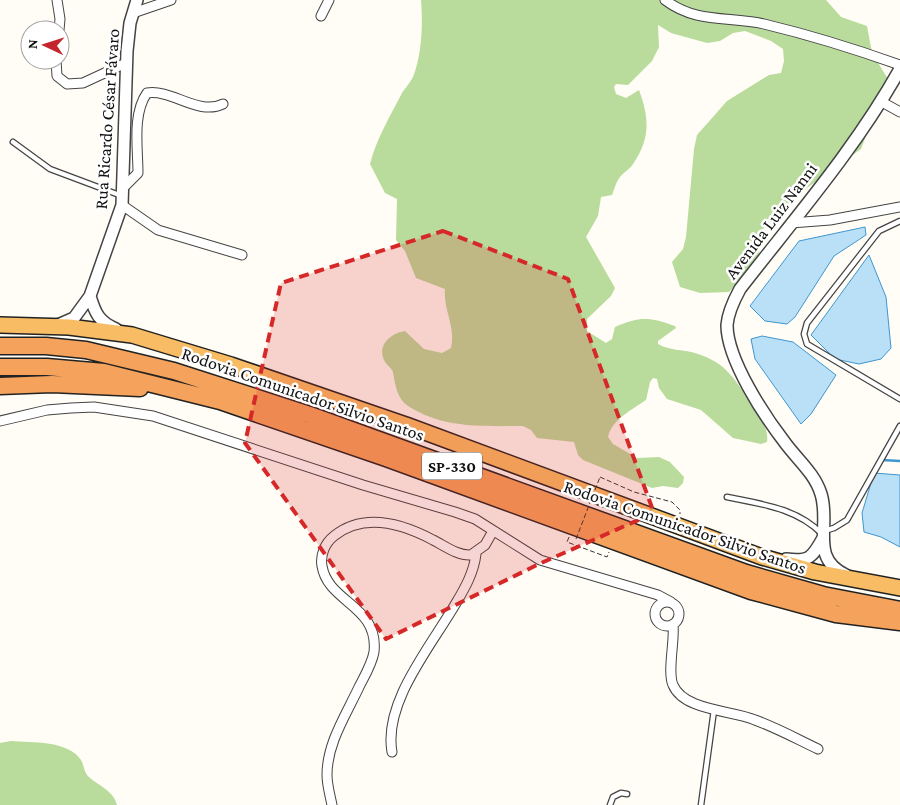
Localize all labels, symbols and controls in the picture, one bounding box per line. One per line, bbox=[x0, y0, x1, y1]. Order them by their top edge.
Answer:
north arrow bbox=[20, 20, 70, 70]
street label: Rua Ricardo César Fávaro bbox=[91, 28, 123, 210]
text: N bbox=[24, 38, 40, 49]
street label: Avenida Luiz Nanni bbox=[721, 159, 821, 283]
street label: Rodovia Comunicador Silvio Santos bbox=[179, 343, 427, 445]
road number: SP-330 bbox=[422, 452, 482, 480]
street label: Rodovia Comunicador Silvio Santos bbox=[561, 476, 809, 578]

